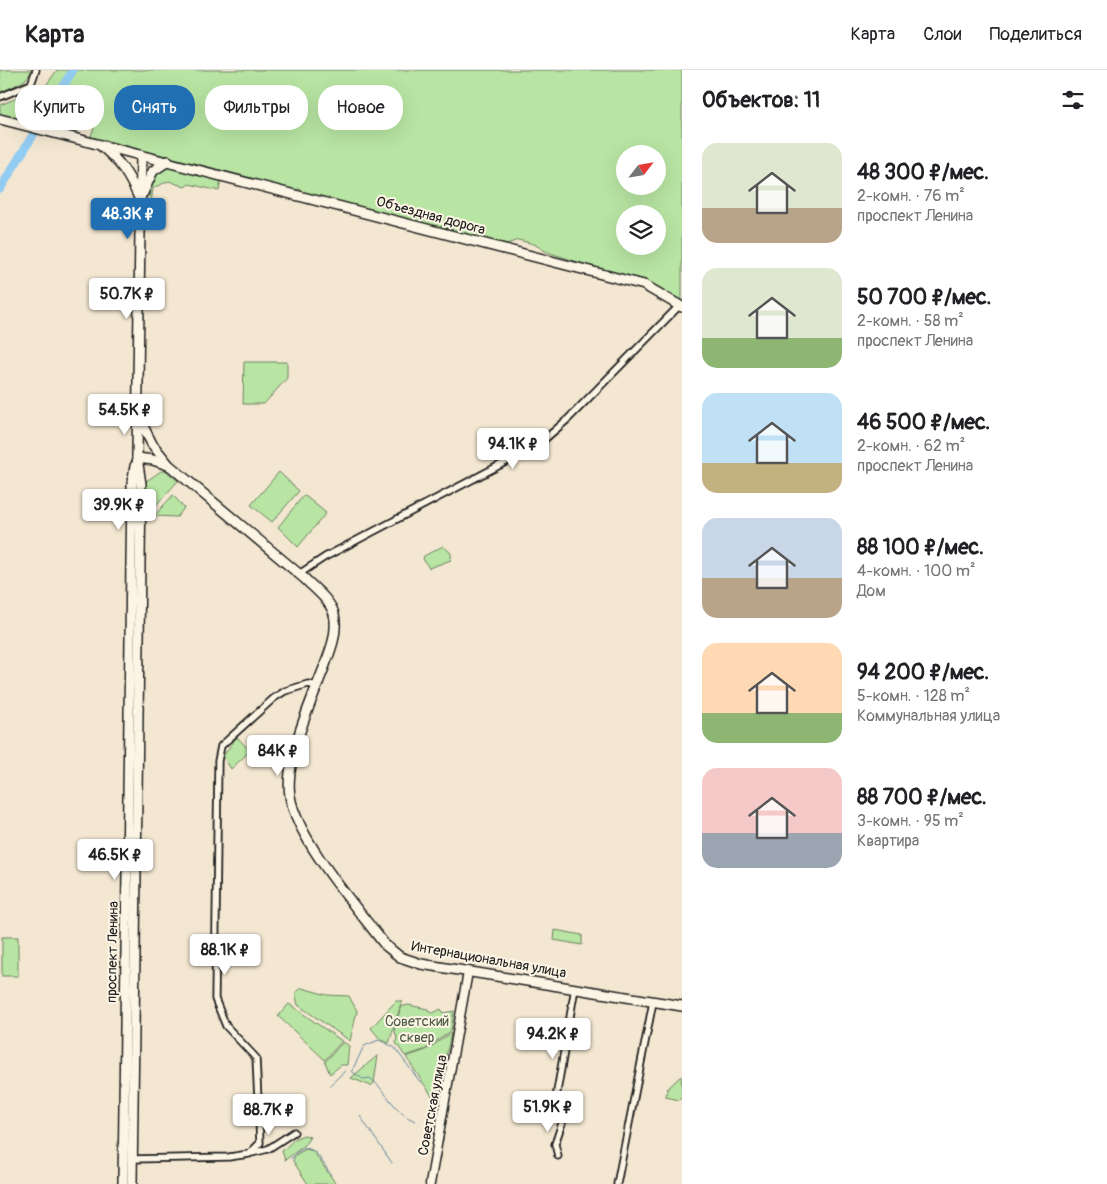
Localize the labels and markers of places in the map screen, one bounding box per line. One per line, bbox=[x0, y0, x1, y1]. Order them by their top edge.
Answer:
pin: 48.3K ₽ bbox=[82, 198, 174, 240]
pin: 50.7K ₽ bbox=[81, 278, 173, 320]
pin: 54.5K ₽ bbox=[79, 394, 171, 436]
pin: 94.1K ₽ bbox=[467, 428, 559, 470]
pin: 39.9K ₽ bbox=[73, 488, 165, 531]
pin: 84K ₽ bbox=[243, 734, 313, 777]
pin: 46.5K ₽ bbox=[69, 838, 161, 881]
pin: 88.1K ₽ bbox=[179, 934, 271, 976]
pin: 94.2K ₽ bbox=[507, 1018, 599, 1060]
pin: 51.9K ₽ bbox=[502, 1090, 594, 1133]
pin: 88.7K ₽ bbox=[223, 1094, 315, 1136]

